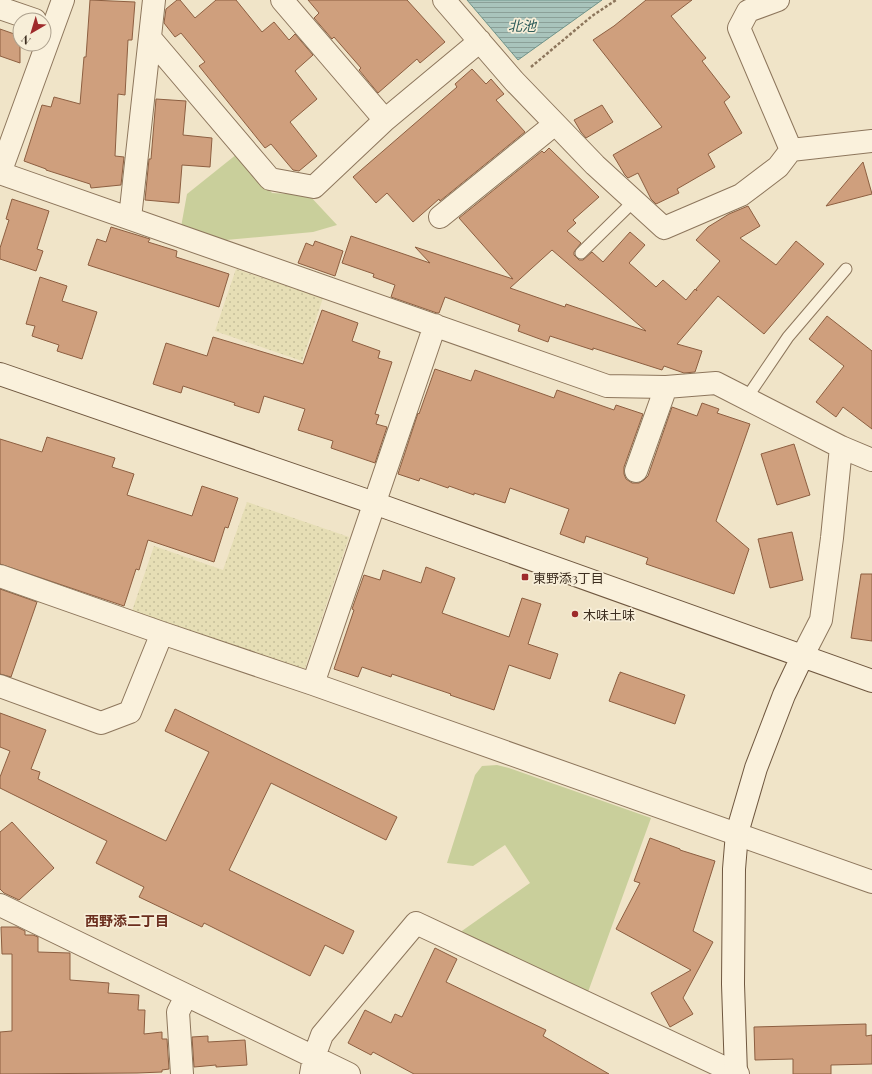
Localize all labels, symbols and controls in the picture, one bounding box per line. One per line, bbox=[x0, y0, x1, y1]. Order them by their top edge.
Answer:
north arrow bbox=[12, 12, 52, 52]
water label: 北池 bbox=[508, 16, 538, 35]
text: N bbox=[18, 32, 33, 49]
place label: 東野添3丁目 bbox=[533, 569, 604, 586]
marker: 東野添3丁目 bbox=[520, 572, 530, 582]
place label: 木味土味 bbox=[583, 606, 635, 623]
marker: 木味土味 bbox=[570, 609, 580, 619]
district label: 西野添二丁目 bbox=[85, 911, 169, 930]

